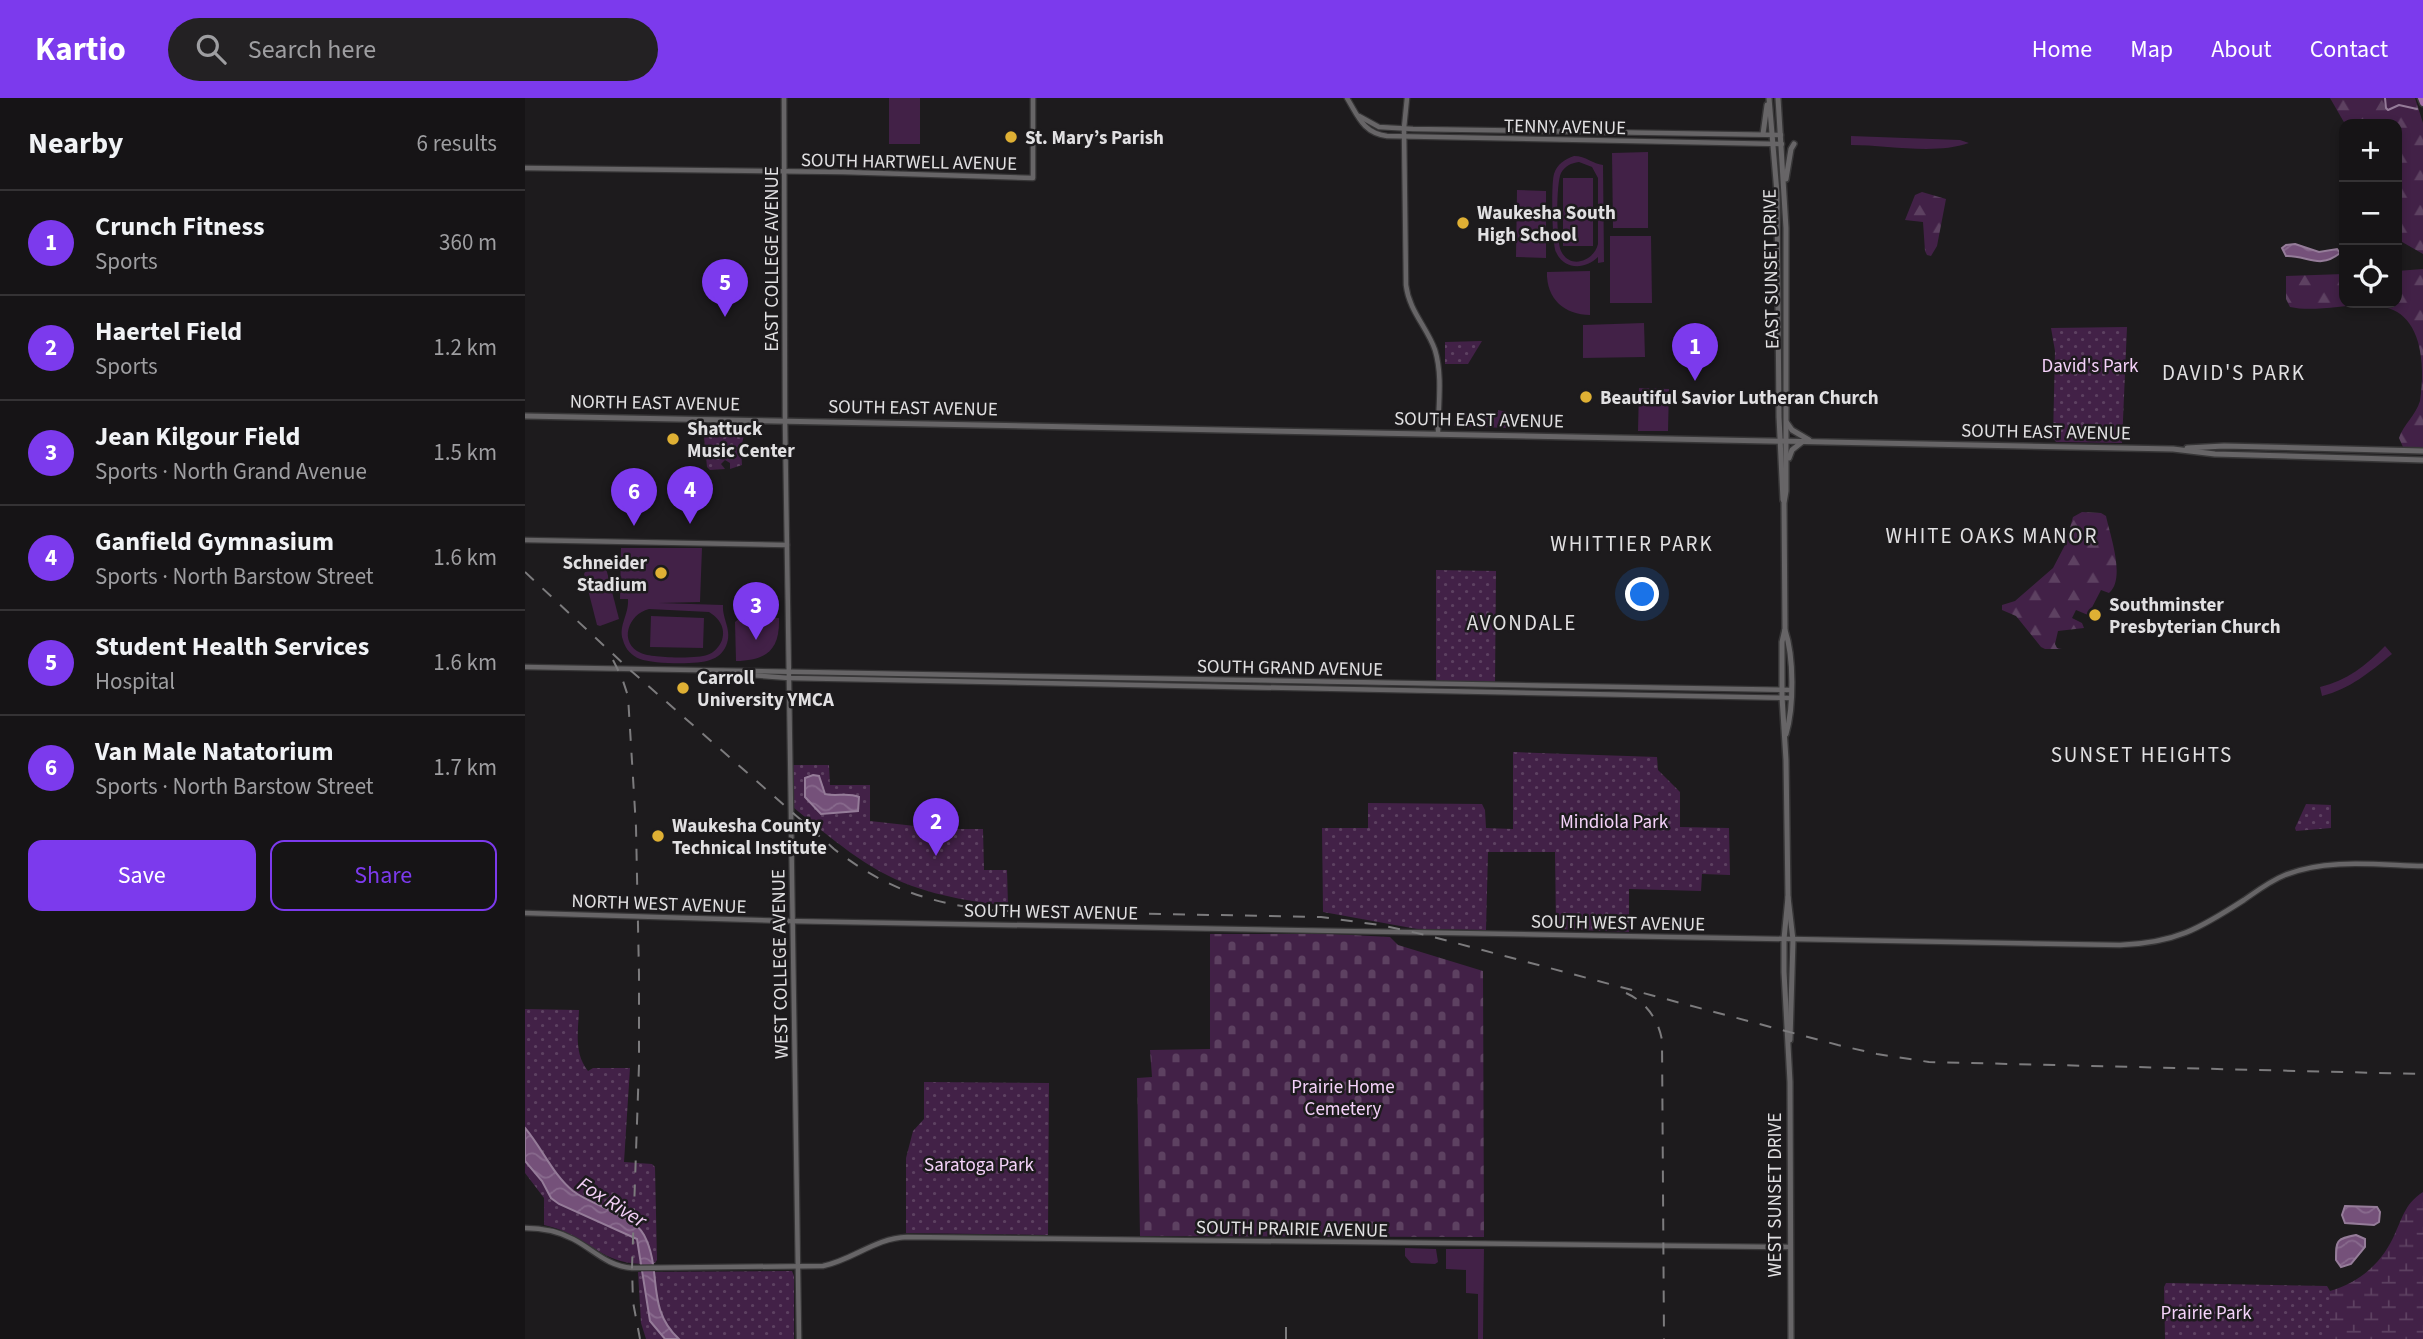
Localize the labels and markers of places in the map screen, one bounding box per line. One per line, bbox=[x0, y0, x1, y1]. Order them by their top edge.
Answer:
place label: St. Mary’s Parish bbox=[1025, 125, 1164, 152]
marker: St. Mary’s Parish bbox=[1003, 129, 1019, 145]
place label: Waukesha South High School bbox=[1477, 200, 1616, 249]
marker: Waukesha South High School bbox=[1455, 215, 1471, 231]
pin: 5 bbox=[702, 259, 748, 317]
pin: 1 bbox=[1672, 323, 1718, 381]
place label: Beautiful Savior Lutheran Church bbox=[1600, 385, 1879, 412]
marker: Beautiful Savior Lutheran Church bbox=[1578, 389, 1594, 405]
place label: Shattuck Music Center bbox=[687, 416, 795, 465]
marker: Shattuck Music Center bbox=[665, 431, 681, 447]
pin: 4 bbox=[667, 466, 713, 524]
pin: 6 bbox=[611, 468, 657, 526]
place label: Schneider Stadium bbox=[562, 550, 647, 599]
marker: Schneider Stadium bbox=[653, 565, 669, 581]
pin: 3 bbox=[733, 582, 779, 640]
place label: Southminster Presbyterian Church bbox=[2109, 592, 2281, 641]
marker: Southminster Presbyterian Church bbox=[2087, 607, 2103, 623]
place label: Carroll University YMCA bbox=[697, 665, 834, 714]
marker: Carroll University YMCA bbox=[675, 680, 691, 696]
pin: 2 bbox=[913, 798, 959, 856]
place label: Waukesha County Technical Institute bbox=[672, 813, 827, 862]
marker: Waukesha County Technical Institute bbox=[650, 828, 666, 844]

